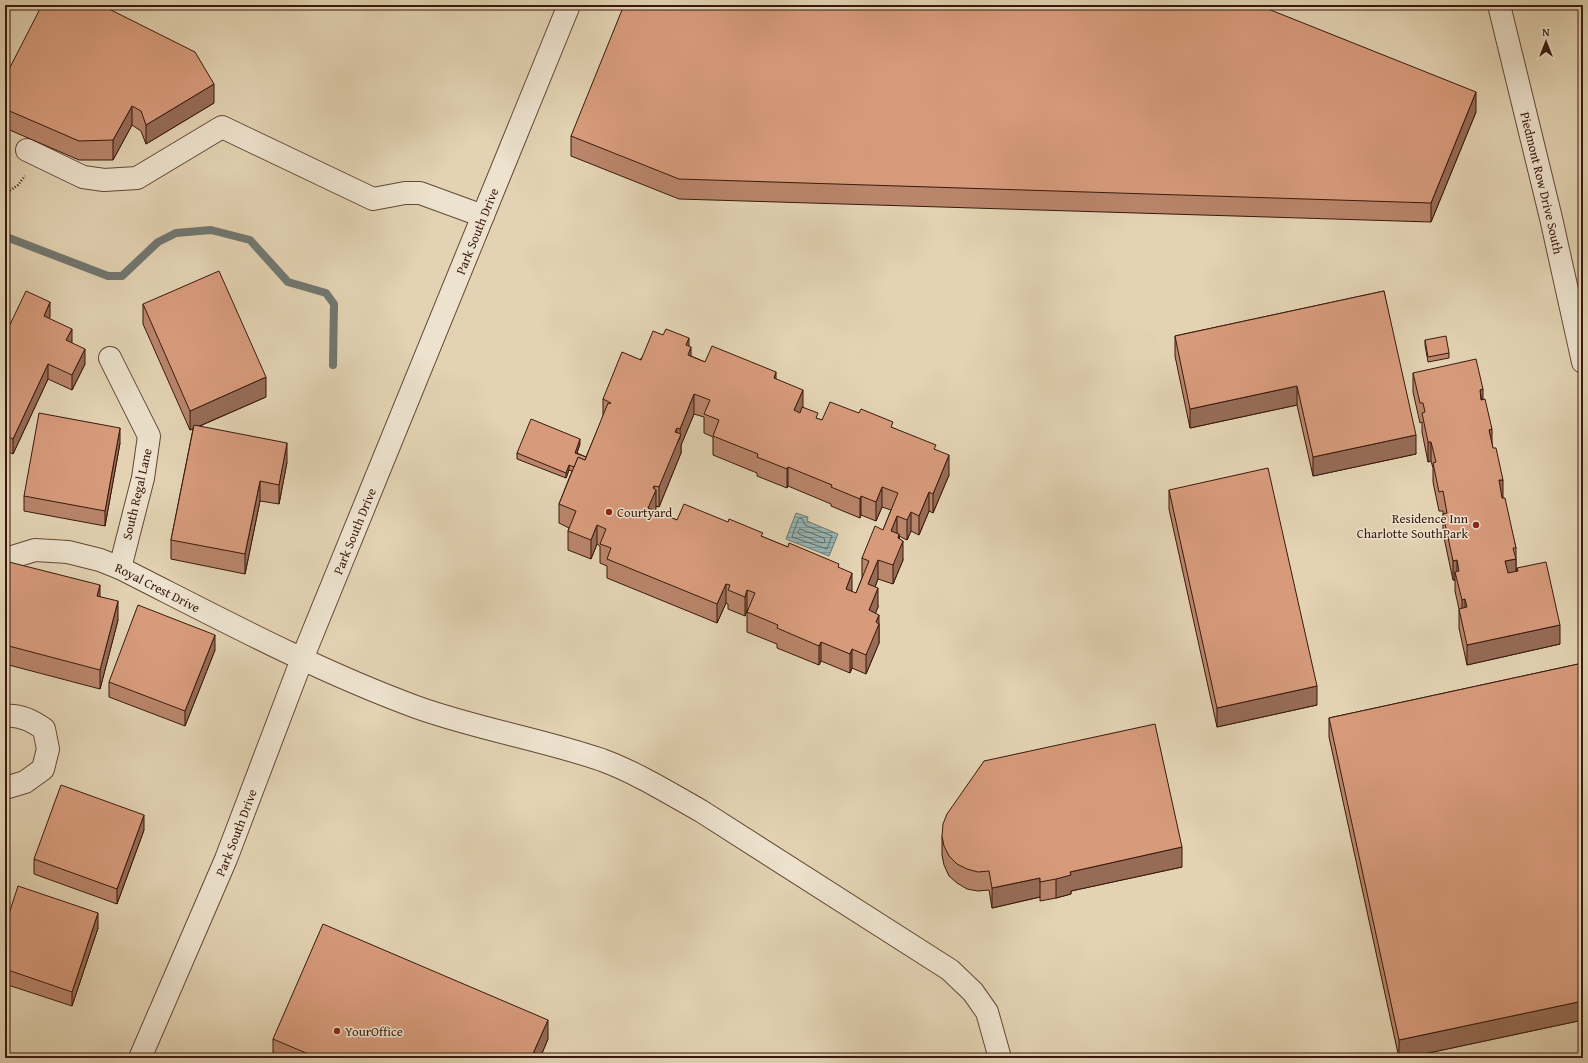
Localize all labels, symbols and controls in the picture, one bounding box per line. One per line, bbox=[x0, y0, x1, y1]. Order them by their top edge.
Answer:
north arrow bbox=[1526, 22, 1566, 62]
text: N bbox=[1542, 24, 1550, 40]
street label: Piedmont Row Drive South bbox=[1516, 110, 1568, 257]
street label: Park South Drive bbox=[451, 185, 503, 277]
street label: South Regal Lane bbox=[117, 446, 157, 542]
street label: Park South Drive bbox=[328, 485, 380, 577]
place label: Courtyard bbox=[617, 503, 672, 522]
marker: Courtyard bbox=[604, 507, 614, 517]
place label: Residence Inn Charlotte SouthPark bbox=[1357, 509, 1469, 543]
marker: Residence Inn Charlotte SouthPark bbox=[1471, 520, 1481, 530]
street label: Royal Crest Drive bbox=[112, 558, 203, 617]
street label: Park South Drive bbox=[210, 786, 261, 879]
place label: YourOffice bbox=[345, 1022, 403, 1041]
marker: YourOffice bbox=[332, 1026, 342, 1036]

